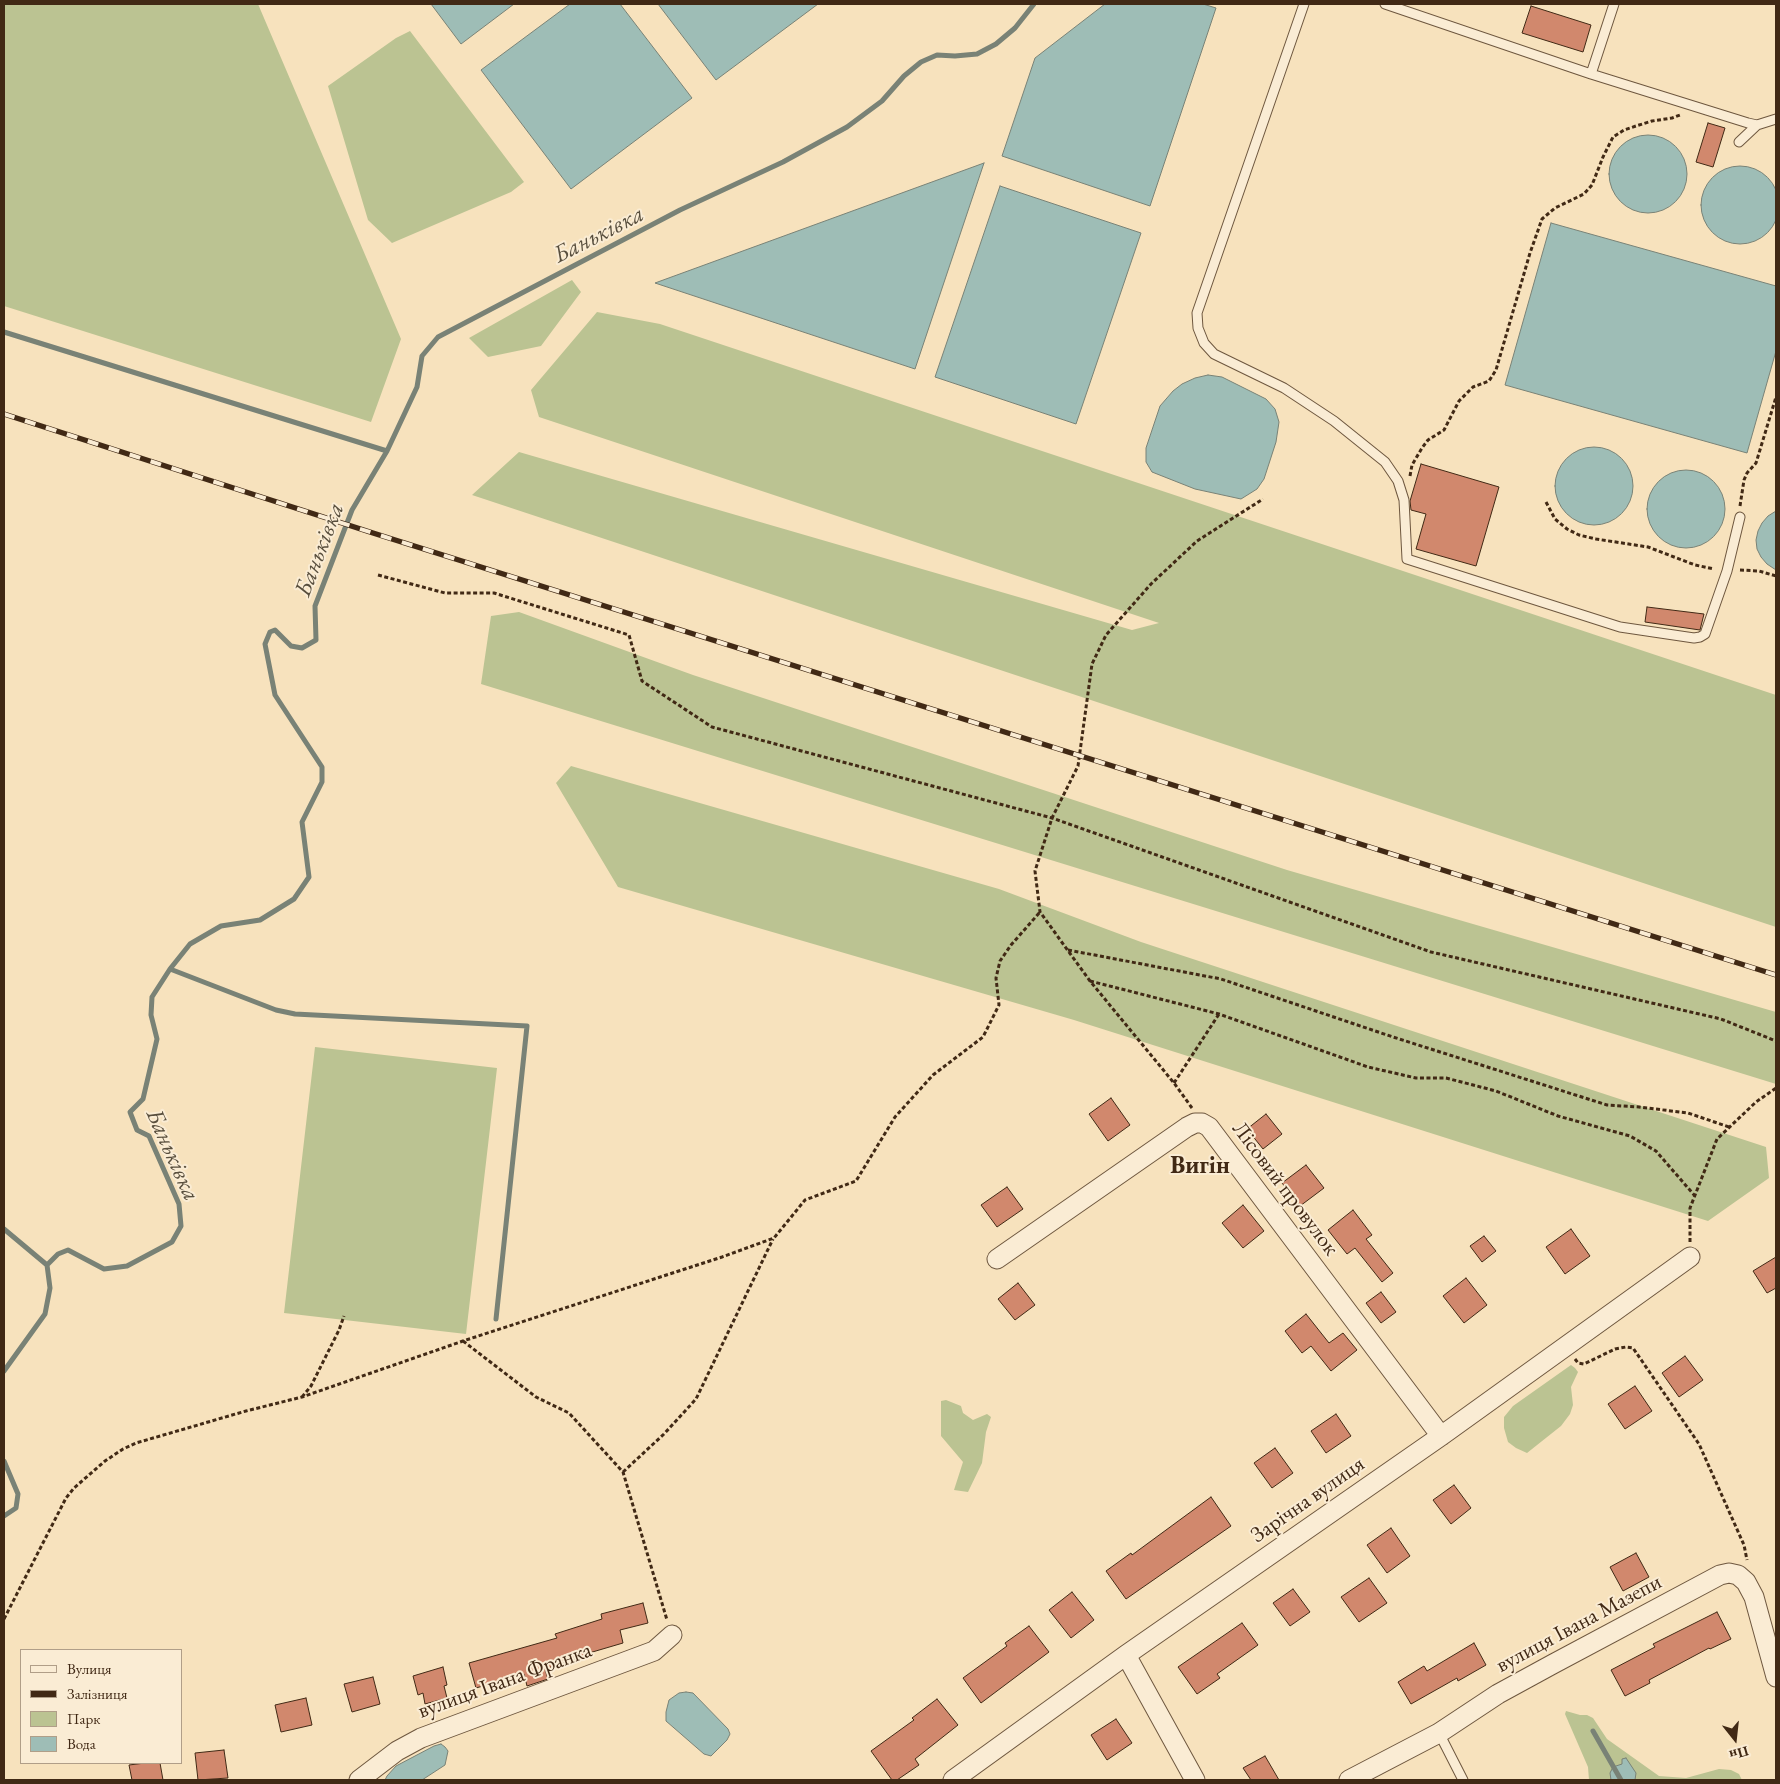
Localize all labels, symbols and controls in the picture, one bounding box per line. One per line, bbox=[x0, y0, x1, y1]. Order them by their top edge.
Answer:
water label: Баньківка bbox=[549, 200, 649, 270]
water label: Баньківка bbox=[289, 499, 351, 601]
water label: Баньківка bbox=[139, 1104, 205, 1206]
street label: Лісовий провулок bbox=[1226, 1117, 1344, 1261]
district label: Вигін bbox=[1170, 1152, 1230, 1180]
street label: Зарічна вулиця bbox=[1246, 1451, 1370, 1549]
street label: вулиця Івана Мазепи bbox=[1492, 1569, 1666, 1679]
street label: вулиця Івана Франка bbox=[414, 1637, 596, 1725]
legend bbox=[20, 1649, 182, 1764]
text: Вулиця bbox=[67, 1659, 112, 1678]
text: Залізниця bbox=[67, 1684, 127, 1703]
text: Парк bbox=[67, 1709, 100, 1728]
north arrow bbox=[1710, 1714, 1760, 1764]
text: Вода bbox=[67, 1734, 96, 1753]
text: Пн bbox=[1727, 1742, 1751, 1765]

